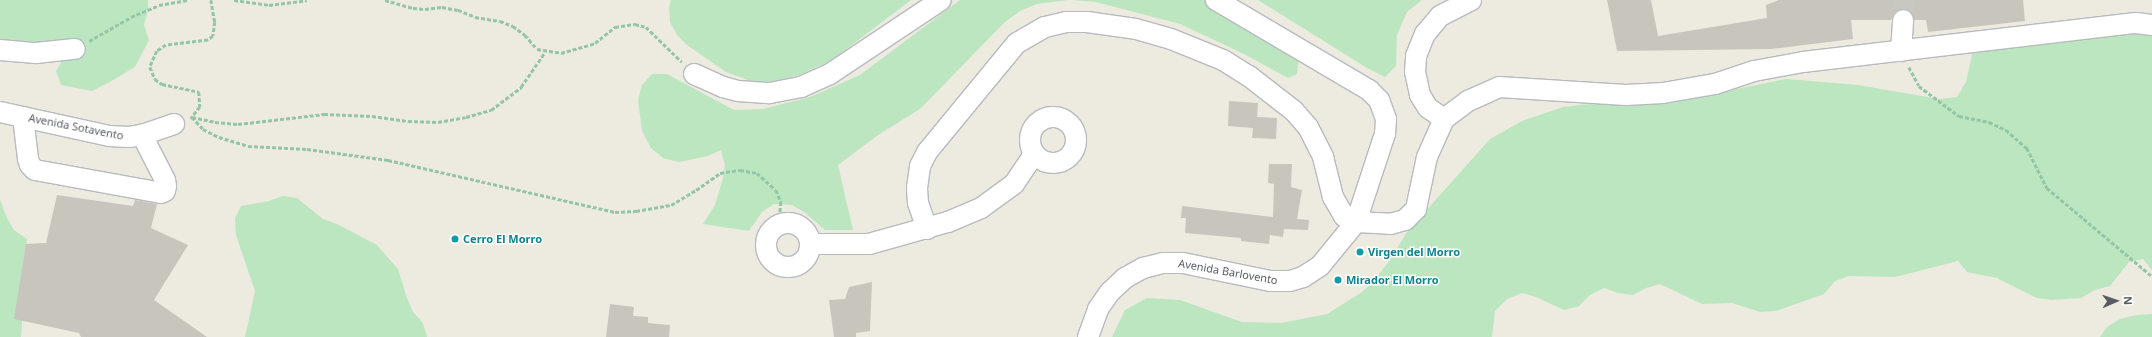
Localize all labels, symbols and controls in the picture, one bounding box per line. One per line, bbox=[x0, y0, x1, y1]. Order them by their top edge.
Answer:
street label: Avenida Sotavento bbox=[27, 111, 125, 143]
place label: Cerro El Morro bbox=[463, 232, 542, 246]
marker: Cerro El Morro bbox=[450, 234, 460, 244]
place label: Virgen del Morro bbox=[1368, 245, 1460, 259]
marker: Virgen del Morro bbox=[1355, 247, 1365, 257]
street label: Avenida Barlovento bbox=[1177, 257, 1279, 287]
place label: Mirador El Morro bbox=[1346, 273, 1439, 287]
marker: Mirador El Morro bbox=[1333, 275, 1343, 285]
north arrow bbox=[2096, 281, 2136, 321]
text: N bbox=[2121, 296, 2136, 305]

